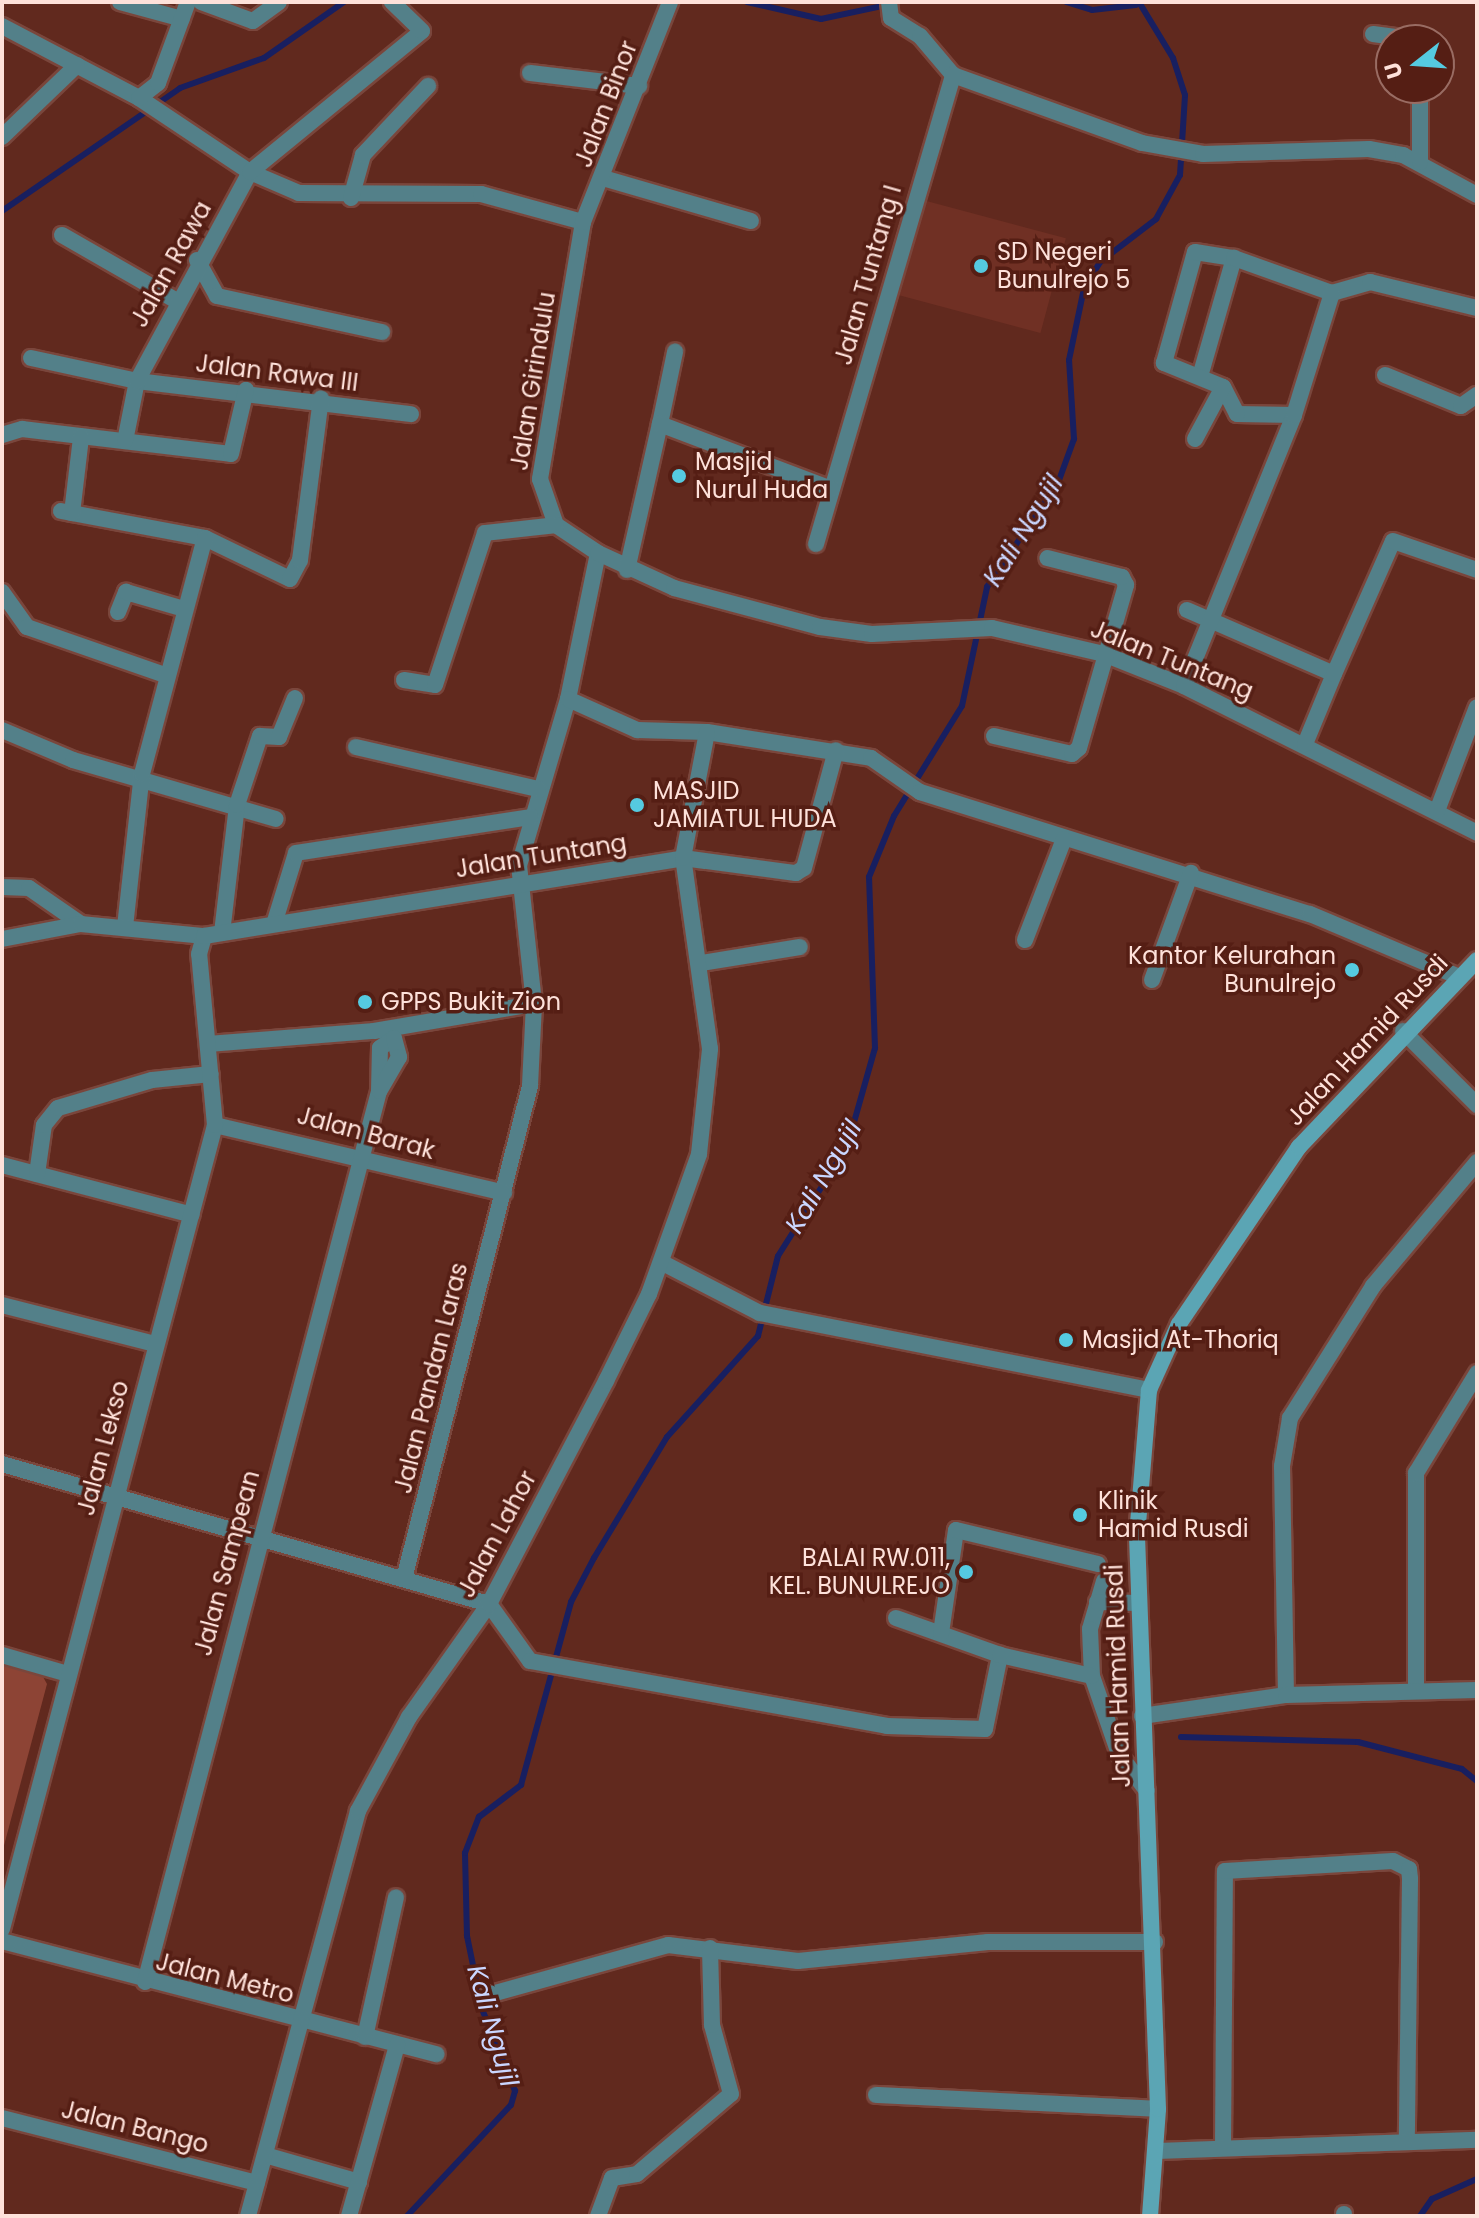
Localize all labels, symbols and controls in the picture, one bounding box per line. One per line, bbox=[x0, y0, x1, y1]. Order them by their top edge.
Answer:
north arrow bbox=[1375, 24, 1455, 104]
street label: Jalan Binor bbox=[569, 37, 643, 171]
text: U bbox=[1376, 59, 1411, 83]
street label: Jalan Tuntang I bbox=[829, 182, 907, 368]
street label: Jalan Rawa bbox=[125, 196, 217, 332]
place label: SD Negeri Bunulrejo 5 bbox=[997, 238, 1130, 294]
marker: SD Negeri Bunulrejo 5 bbox=[972, 257, 990, 275]
street label: Jalan Girindulu bbox=[505, 290, 561, 472]
street label: Jalan Rawa III bbox=[194, 349, 360, 397]
place label: Masjid Nurul Huda bbox=[695, 448, 828, 504]
marker: Masjid Nurul Huda bbox=[670, 467, 688, 485]
water label: Kali Ngujil bbox=[978, 470, 1070, 592]
street label: Jalan Tuntang bbox=[1086, 614, 1258, 706]
place label: MASJID JAMIATUL HUDA bbox=[653, 777, 837, 833]
marker: MASJID JAMIATUL HUDA bbox=[628, 796, 646, 814]
street label: Jalan Tuntang bbox=[453, 828, 629, 884]
place label: Kantor Kelurahan Bunulrejo bbox=[1128, 942, 1336, 998]
street label: Jalan Hamid Rusdi bbox=[1280, 948, 1454, 1132]
marker: Kantor Kelurahan Bunulrejo bbox=[1343, 961, 1361, 979]
place label: GPPS Bukit Zion bbox=[381, 988, 561, 1016]
marker: GPPS Bukit Zion bbox=[356, 993, 374, 1011]
street label: Jalan Barak bbox=[294, 1101, 438, 1165]
water label: Kali Ngujil bbox=[779, 1115, 869, 1239]
street label: Jalan Pandan Laras bbox=[388, 1260, 474, 1496]
place label: Masjid At-Thoriq bbox=[1082, 1326, 1279, 1354]
marker: Masjid At-Thoriq bbox=[1057, 1331, 1075, 1349]
street label: Jalan Lekso bbox=[71, 1377, 135, 1519]
street label: Jalan Lahor bbox=[452, 1466, 542, 1602]
street label: Jalan Sampean bbox=[188, 1467, 266, 1659]
place label: Klinik Hamid Rusdi bbox=[1098, 1487, 1249, 1543]
marker: Klinik Hamid Rusdi bbox=[1069, 1504, 1091, 1526]
place label: BALAI RW.011, KEL. BUNULREJO bbox=[769, 1544, 950, 1600]
marker: BALAI RW.011, KEL. BUNULREJO bbox=[957, 1563, 975, 1581]
street label: Jalan Hamid Rusdi bbox=[1100, 1564, 1136, 1788]
street label: Jalan Metro bbox=[153, 1947, 297, 2009]
water label: Kali Ngujil bbox=[460, 1961, 524, 2091]
street label: Jalan Bango bbox=[58, 2095, 212, 2159]

